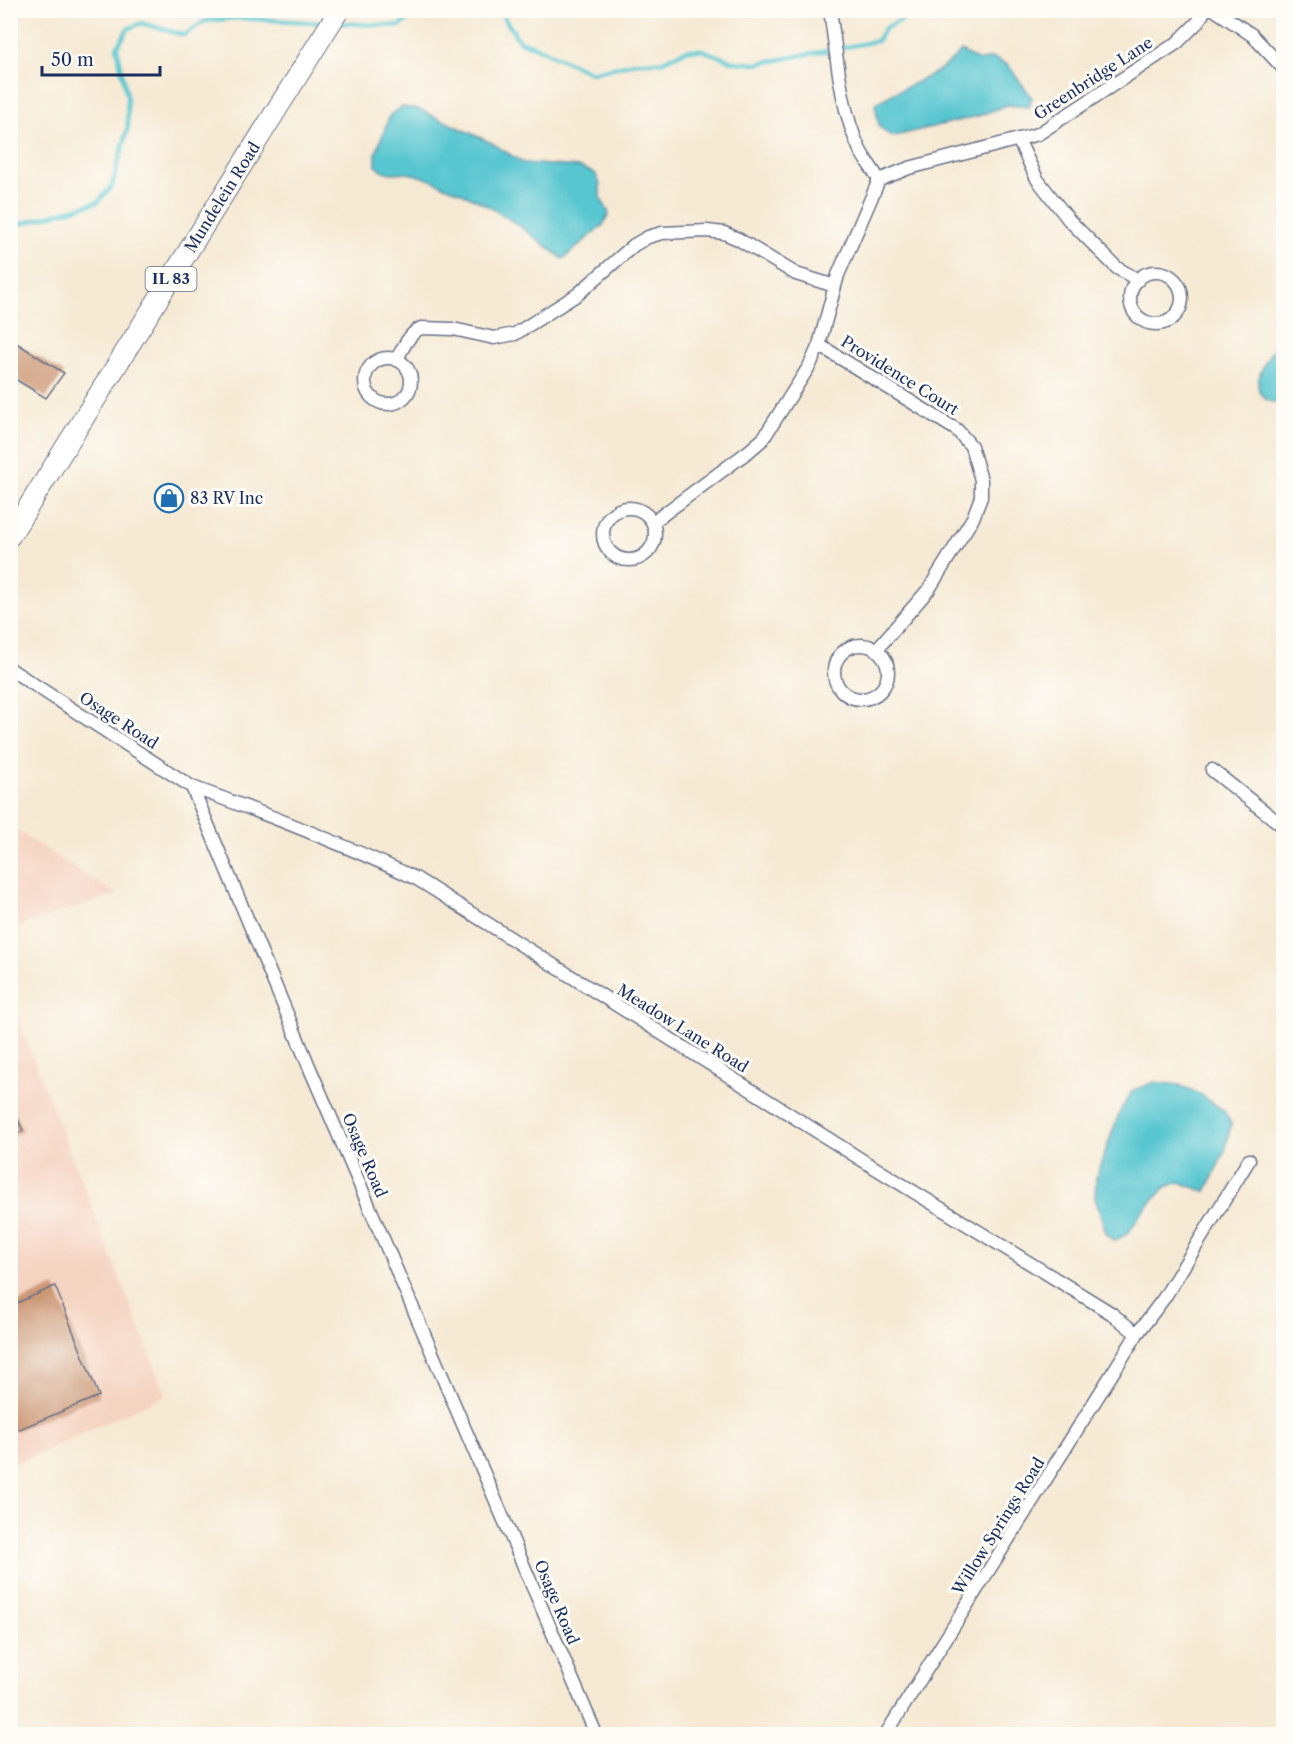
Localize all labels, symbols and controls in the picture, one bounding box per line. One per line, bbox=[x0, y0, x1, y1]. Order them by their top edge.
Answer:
street label: Greenbridge Lane bbox=[1030, 32, 1156, 124]
scale bar bbox=[42, 39, 160, 77]
text: 50 m bbox=[51, 49, 94, 71]
street label: Mundelein Road bbox=[180, 138, 264, 256]
road number: IL 83 bbox=[146, 267, 196, 291]
street label: Providence Court bbox=[838, 331, 963, 419]
shop icon: 83 RV Inc bbox=[153, 482, 185, 514]
place label: 83 RV Inc bbox=[190, 488, 263, 508]
street label: Osage Road bbox=[76, 687, 162, 753]
street label: Meadow Lane Road bbox=[614, 980, 753, 1077]
street label: Osage Road bbox=[338, 1110, 392, 1201]
street label: Willow Springs Road bbox=[947, 1453, 1049, 1599]
street label: Osage Road bbox=[530, 1557, 584, 1648]

